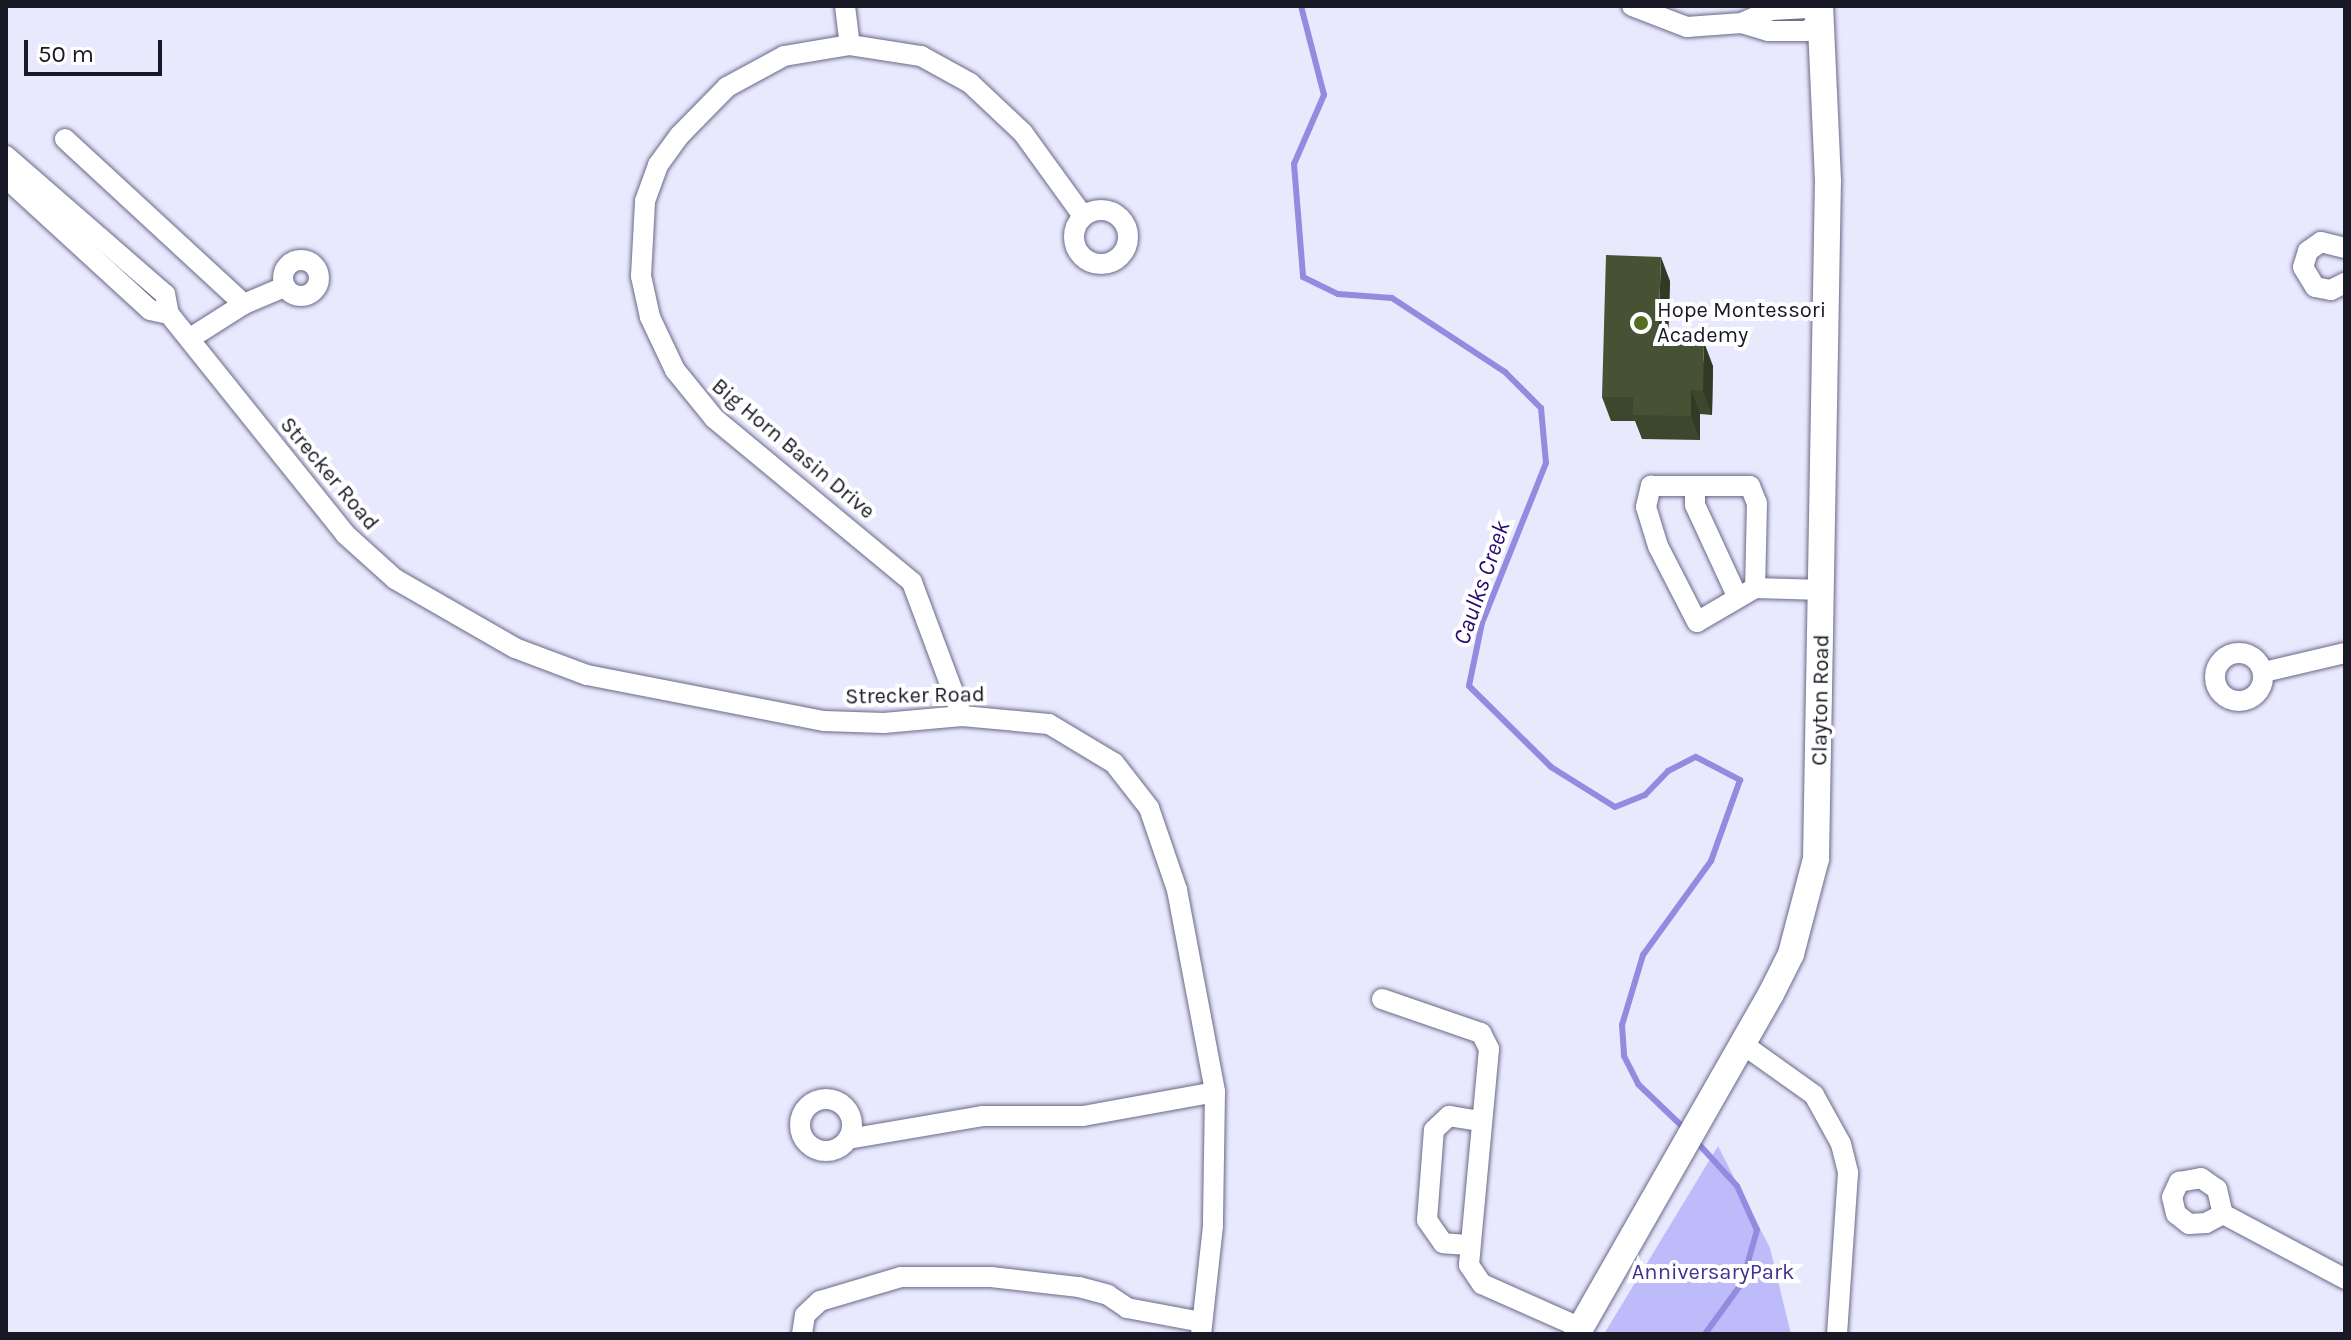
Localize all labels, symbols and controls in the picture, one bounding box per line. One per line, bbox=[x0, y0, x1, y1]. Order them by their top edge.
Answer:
scale bar bbox=[28, 24, 166, 74]
text: 50 m bbox=[38, 40, 94, 68]
place label: Hope Montessori Academy bbox=[1657, 297, 1826, 348]
marker: Hope Montessori Academy bbox=[1632, 314, 1650, 332]
street label: Big Horn Basin Drive bbox=[706, 373, 880, 525]
street label: Strecker Road bbox=[274, 412, 384, 536]
water label: Caulks Creek bbox=[1447, 517, 1517, 649]
street label: Clayton Road bbox=[1807, 634, 1835, 766]
street label: Strecker Road bbox=[845, 682, 985, 710]
park label: AnniversaryPark bbox=[1632, 1260, 1794, 1286]

